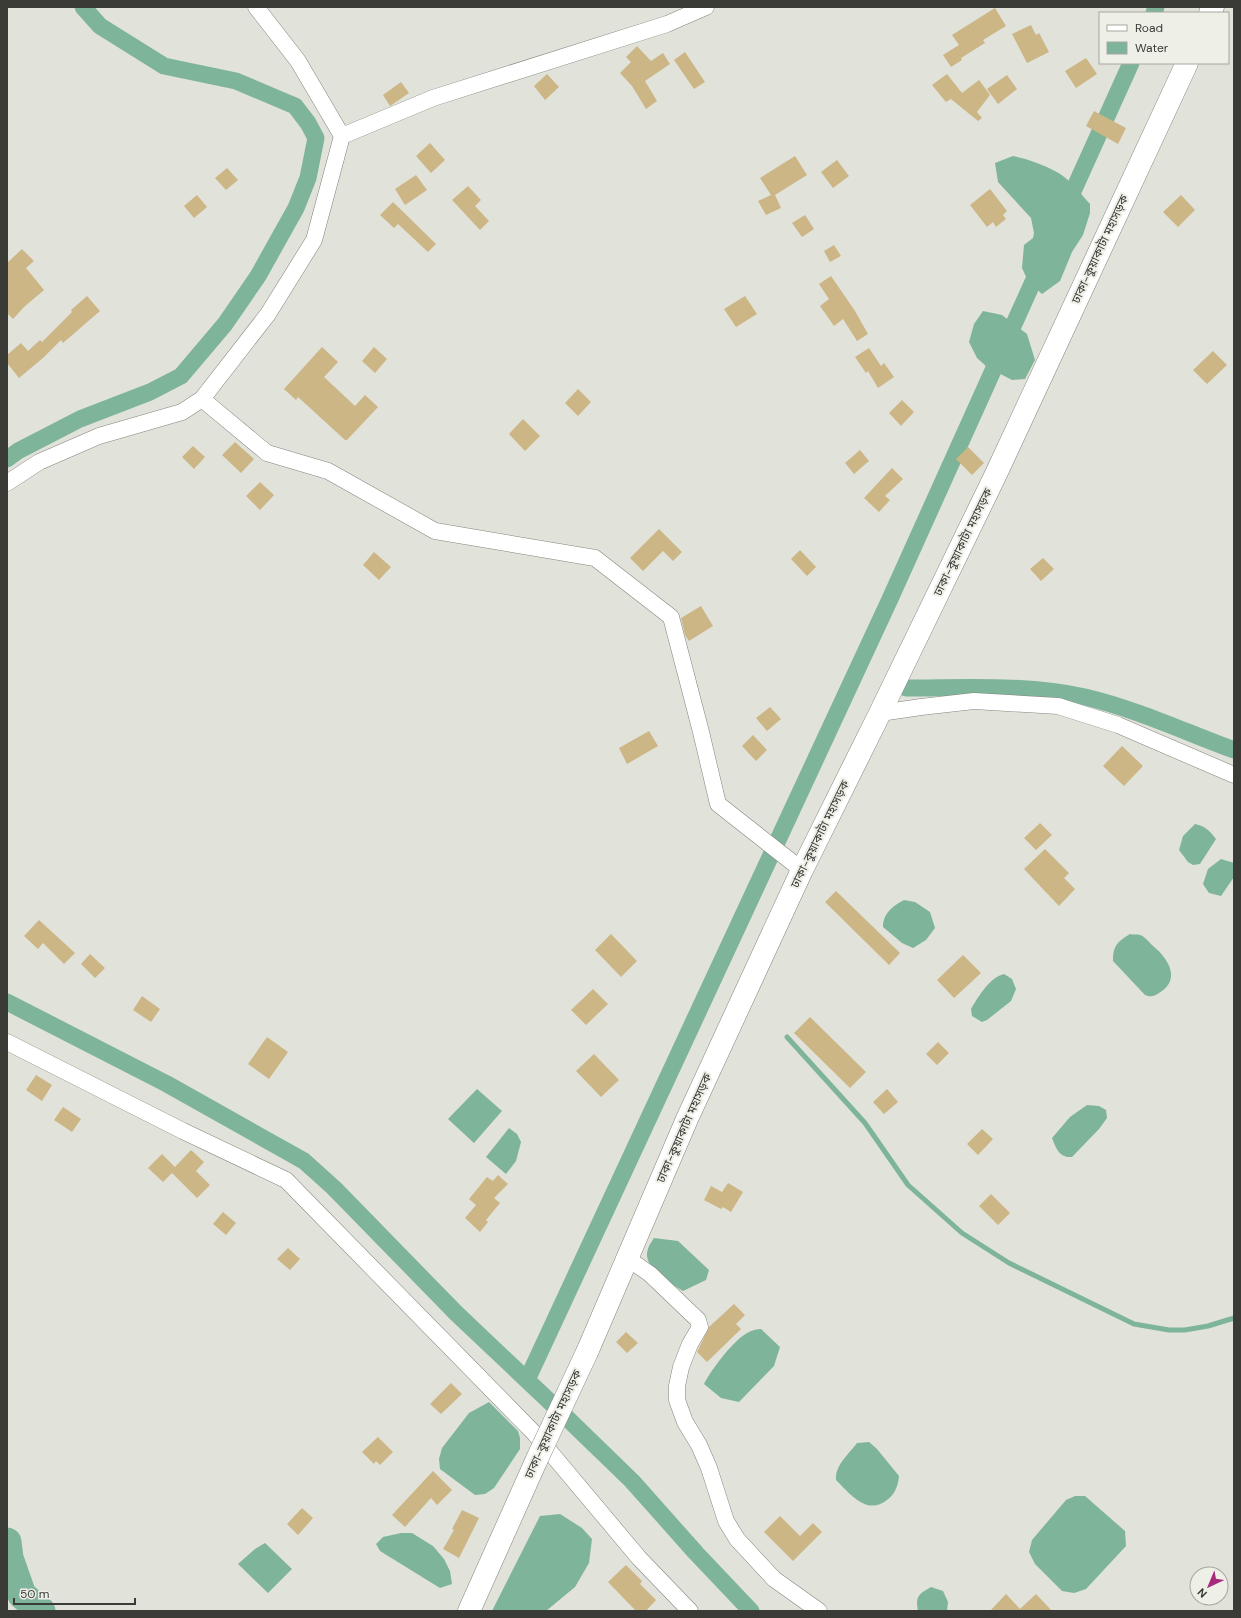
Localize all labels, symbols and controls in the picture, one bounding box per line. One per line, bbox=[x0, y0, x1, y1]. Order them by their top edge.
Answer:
legend bbox=[1099, 12, 1229, 64]
text: Road bbox=[1135, 20, 1163, 36]
text: Water bbox=[1135, 40, 1169, 56]
street label: ঢাকা-কুয়াকাটা মহাসড়ক bbox=[1067, 192, 1132, 307]
street label: ঢাকা-কুয়াকাটা মহাসড়ক bbox=[930, 485, 996, 599]
street label: ঢাকা-কুয়াকাটা মহাসড়ক bbox=[787, 777, 853, 891]
street label: ঢাকা-কুয়াকাটা মহাসড়ক bbox=[652, 1071, 715, 1186]
street label: ঢাকা-কুয়াকাটা মহাসড়ক bbox=[520, 1367, 585, 1482]
north arrow bbox=[1189, 1566, 1229, 1606]
scale bar bbox=[14, 1580, 135, 1606]
text: N bbox=[1194, 1585, 1210, 1601]
text: 50 m bbox=[20, 1586, 49, 1602]

